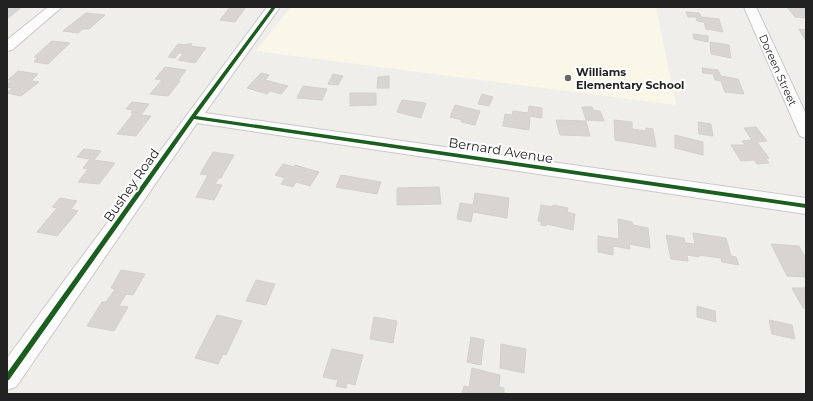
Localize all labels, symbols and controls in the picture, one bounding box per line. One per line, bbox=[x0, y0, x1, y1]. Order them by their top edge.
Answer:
street label: Doreen Street bbox=[756, 32, 800, 109]
place label: Williams Elementary School bbox=[576, 65, 684, 92]
marker: Williams Elementary School bbox=[563, 73, 573, 83]
street label: Bernard Avenue bbox=[448, 134, 555, 166]
street label: Bushey Road bbox=[100, 145, 162, 225]

